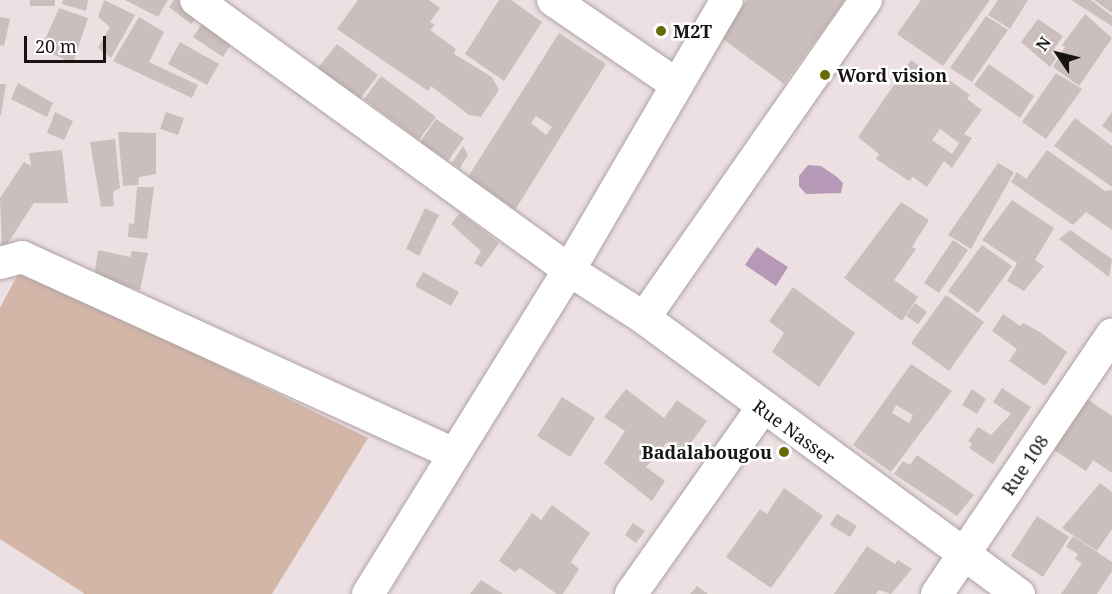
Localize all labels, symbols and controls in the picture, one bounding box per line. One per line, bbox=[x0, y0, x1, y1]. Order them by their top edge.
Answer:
place label: M2T bbox=[673, 20, 712, 42]
scale bar bbox=[27, 24, 110, 62]
marker: M2T bbox=[654, 24, 668, 38]
north arrow bbox=[1028, 24, 1088, 84]
text: N bbox=[1031, 32, 1056, 55]
text: 20 m bbox=[35, 34, 77, 58]
place label: Word vision bbox=[837, 64, 947, 86]
marker: Word vision bbox=[818, 68, 832, 82]
street label: Rue Nasser bbox=[749, 395, 839, 469]
street label: Rue 108 bbox=[997, 431, 1053, 499]
place label: Badalabougou bbox=[642, 441, 772, 463]
marker: Badalabougou bbox=[777, 445, 791, 459]

